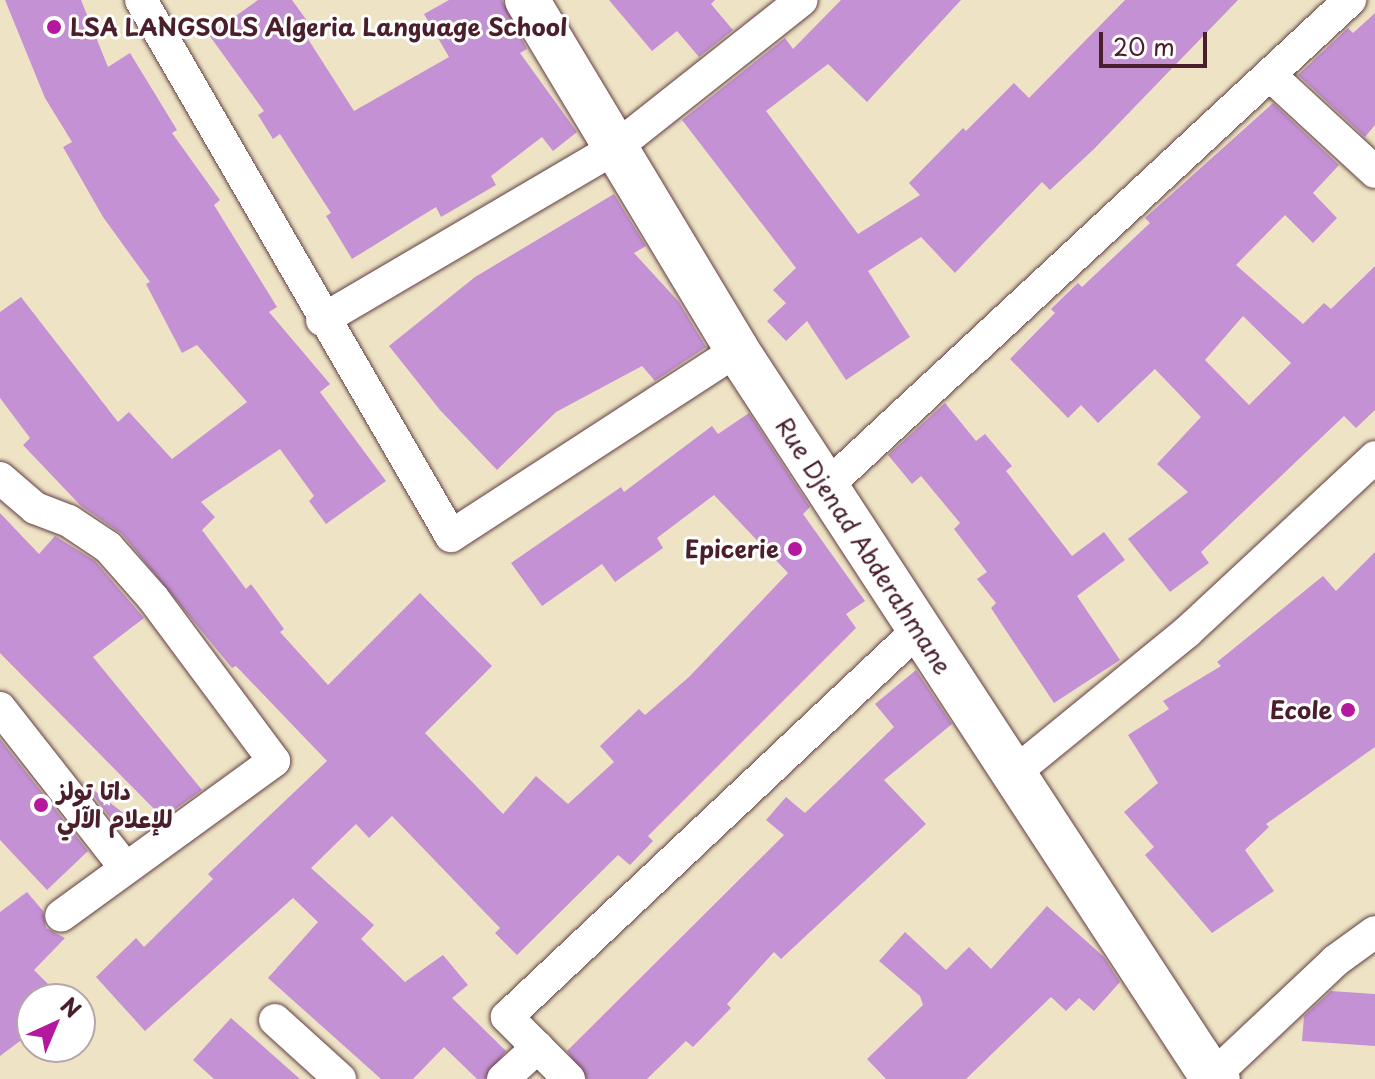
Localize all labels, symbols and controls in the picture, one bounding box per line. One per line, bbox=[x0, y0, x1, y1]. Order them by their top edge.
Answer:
place label: LSA LANGSOLS Algeria Language School bbox=[70, 13, 568, 41]
scale bar bbox=[1103, 16, 1211, 66]
marker: LSA LANGSOLS Algeria Language School bbox=[45, 18, 63, 36]
text: 20 m bbox=[1113, 28, 1175, 64]
street label: Rue Djenad Abderahmane bbox=[769, 411, 959, 681]
place label: Epicerie bbox=[685, 535, 779, 563]
marker: Epicerie bbox=[786, 540, 804, 558]
place label: Ecole bbox=[1270, 696, 1332, 724]
marker: Ecole bbox=[1339, 701, 1357, 719]
place label: داتا تولز للإعلام الآلي bbox=[57, 777, 173, 833]
marker: داتا تولز للإعلام الآلي bbox=[32, 796, 50, 814]
north arrow bbox=[16, 983, 96, 1063]
text: N bbox=[54, 989, 89, 1025]

